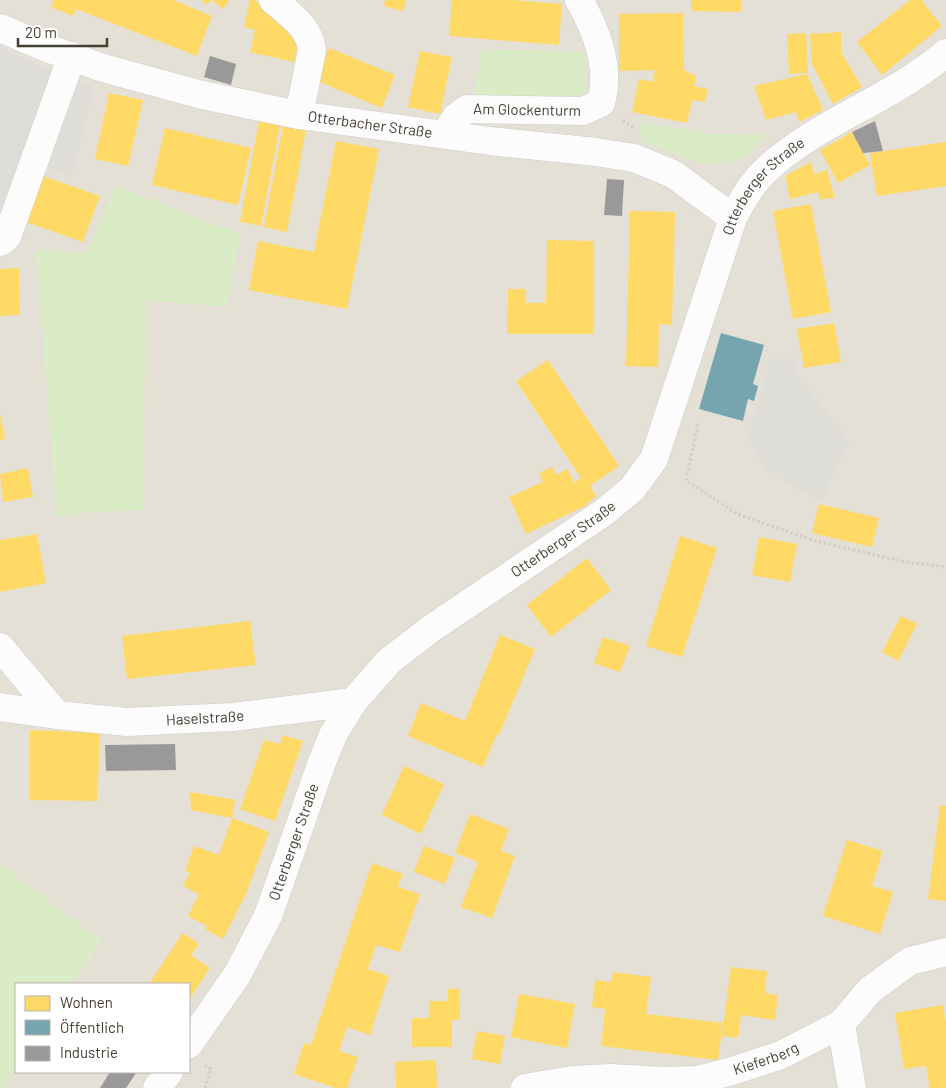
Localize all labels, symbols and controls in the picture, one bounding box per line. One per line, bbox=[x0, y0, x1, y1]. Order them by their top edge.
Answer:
scale bar bbox=[18, 15, 106, 47]
text: 20 m bbox=[25, 23, 57, 41]
street label: Am Glockenturm bbox=[473, 99, 581, 119]
street label: Otterbacher Straße bbox=[307, 106, 434, 141]
street label: Otterberger Straße bbox=[718, 133, 808, 237]
street label: Otterberger Straße bbox=[507, 496, 619, 580]
street label: Haselstraße bbox=[165, 706, 245, 728]
street label: Otterberger Straße bbox=[264, 781, 322, 903]
legend bbox=[15, 983, 190, 1073]
text: Wohnen bbox=[60, 993, 113, 1011]
text: Öffentlich bbox=[60, 1018, 124, 1036]
street label: Kieferberg bbox=[731, 1038, 801, 1078]
text: Industrie bbox=[60, 1043, 118, 1061]

